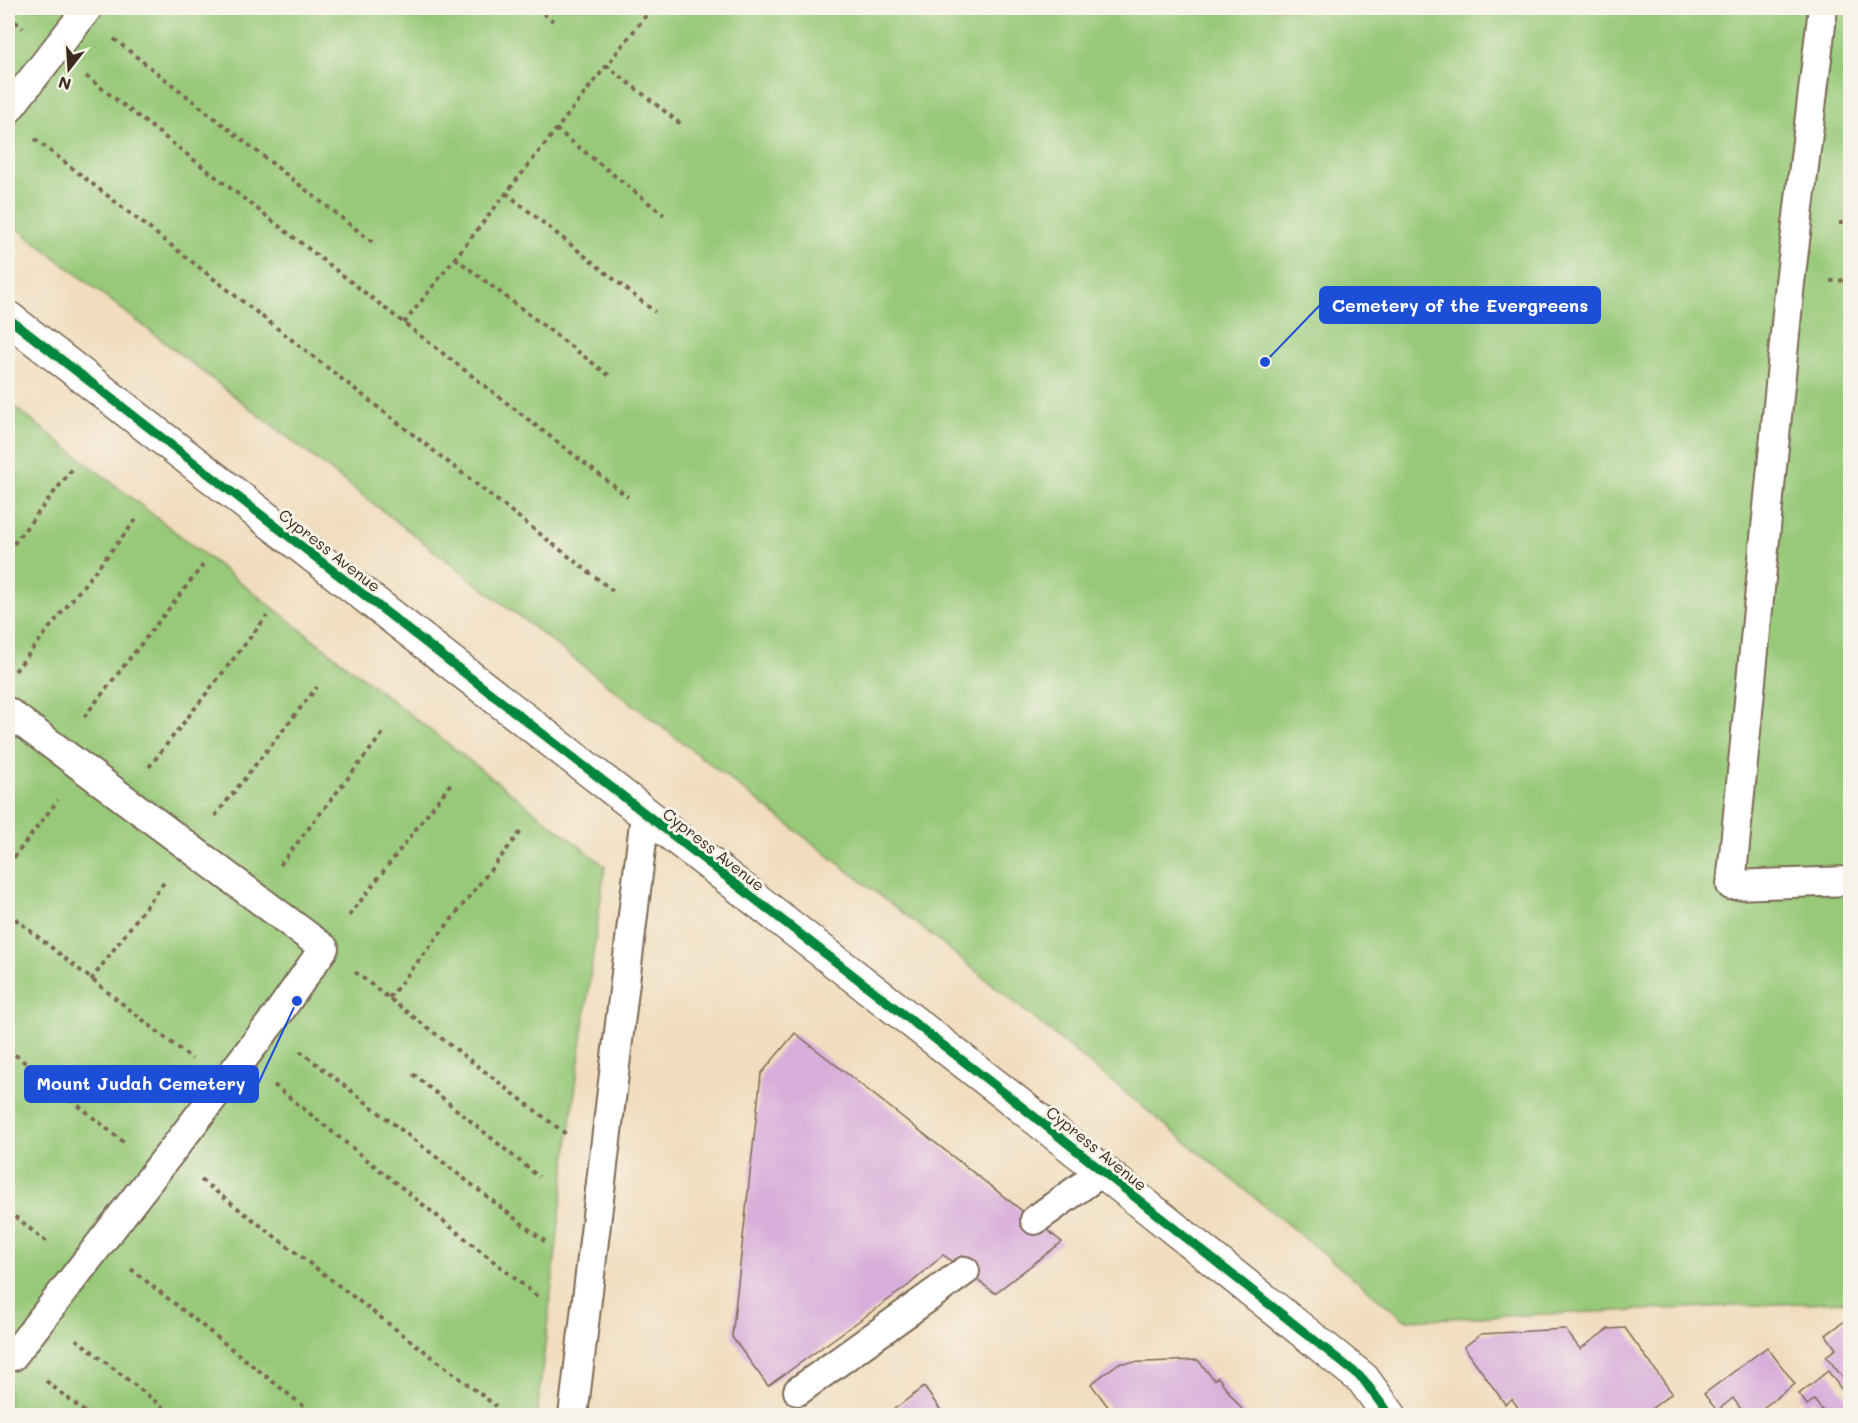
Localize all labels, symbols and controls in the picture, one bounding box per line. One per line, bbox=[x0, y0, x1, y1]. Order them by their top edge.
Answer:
north arrow bbox=[39, 39, 99, 99]
text: N bbox=[56, 72, 73, 96]
callout: Cemetery of the Evergreens bbox=[1320, 287, 1600, 323]
text: Cemetery of the Evergreens bbox=[1332, 293, 1588, 317]
street label: Cypress Avenue bbox=[275, 504, 385, 596]
street label: Cypress Avenue bbox=[659, 803, 769, 895]
callout: Mount Judah Cemetery bbox=[25, 1066, 258, 1102]
text: Mount Judah Cemetery bbox=[36, 1071, 246, 1095]
street label: Cypress Avenue bbox=[1042, 1101, 1152, 1195]

